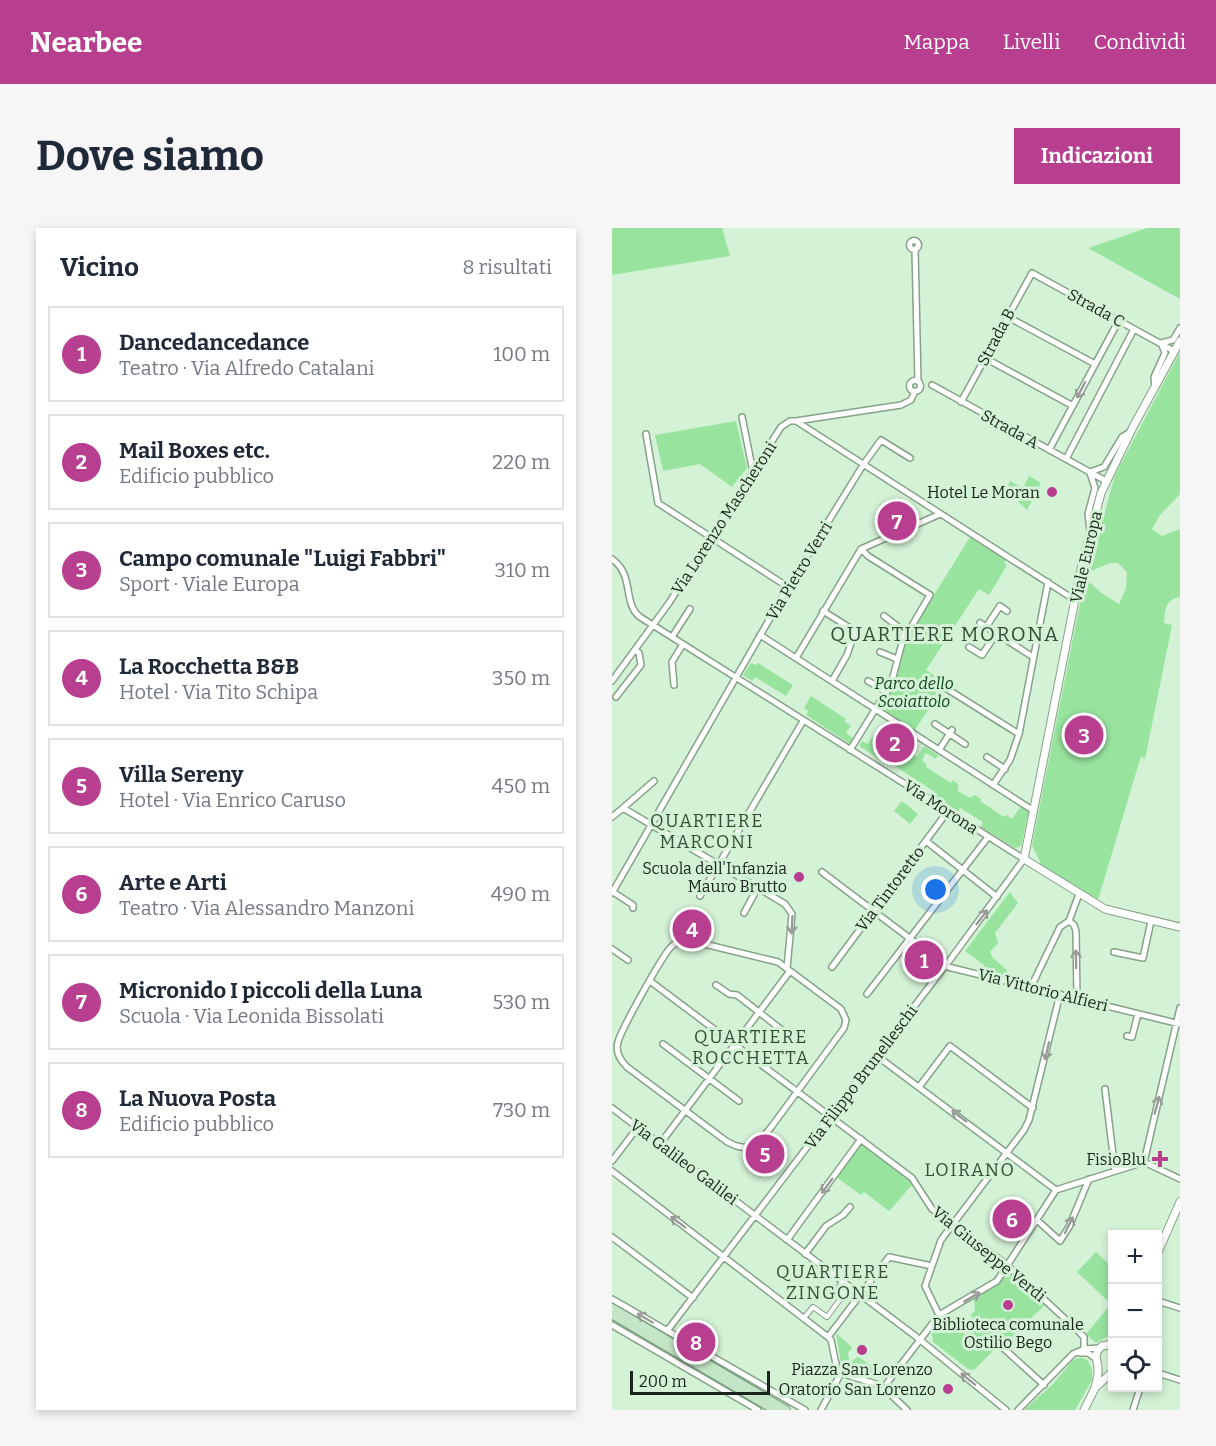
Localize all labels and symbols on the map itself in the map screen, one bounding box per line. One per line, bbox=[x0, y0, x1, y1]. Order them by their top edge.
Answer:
street label: Strada C bbox=[1064, 285, 1128, 331]
street label: Strada B bbox=[973, 305, 1019, 369]
one-way arrow bbox=[1075, 381, 1087, 398]
street label: Strada A bbox=[978, 405, 1043, 453]
street label: Via Lorenzo Mascheroni bbox=[668, 438, 781, 598]
place label: Hotel Le Moran bbox=[927, 483, 1040, 502]
marker: Hotel Le Moran bbox=[1045, 485, 1059, 499]
pin: 7 bbox=[878, 498, 916, 544]
street label: Viale Europa bbox=[1066, 509, 1106, 605]
street label: Via Pietro Verri bbox=[762, 518, 836, 624]
district label: QUARTIERE MORONA bbox=[830, 622, 1060, 646]
park label: Parco dello Scoiattolo bbox=[874, 674, 954, 711]
pin: 3 bbox=[1064, 712, 1104, 758]
pin: 2 bbox=[876, 720, 914, 766]
street label: Via Morona bbox=[900, 776, 982, 838]
district label: QUARTIERE MARCONI bbox=[650, 810, 764, 853]
street label: Via Tintoretto bbox=[852, 843, 928, 935]
place label: Scuola dell'Infanzia Mauro Brutto bbox=[642, 859, 787, 896]
marker: Scuola dell'Infanzia Mauro Brutto bbox=[792, 870, 806, 884]
your location bbox=[921, 875, 950, 904]
pin: 4 bbox=[672, 906, 712, 952]
one-way arrow bbox=[976, 910, 988, 926]
one-way arrow bbox=[786, 915, 797, 934]
pin: 1 bbox=[904, 938, 944, 982]
one-way arrow bbox=[1070, 949, 1082, 969]
street label: Via Vittorio Alfieri bbox=[976, 965, 1110, 1015]
street label: Via Filippo Brunelleschi bbox=[801, 1001, 921, 1153]
district label: QUARTIERE ROCCHETTA bbox=[692, 1026, 810, 1069]
one-way arrow bbox=[1040, 1042, 1052, 1061]
one-way arrow bbox=[1152, 1096, 1163, 1115]
one-way arrow bbox=[951, 1110, 967, 1123]
street label: Via Galileo Galilei bbox=[626, 1115, 742, 1209]
pin: 5 bbox=[746, 1132, 784, 1176]
place label: FisioBlu bbox=[1086, 1150, 1146, 1169]
marker: FisioBlu bbox=[1151, 1150, 1169, 1168]
district label: LOIRANO bbox=[924, 1159, 1016, 1181]
one-way arrow bbox=[820, 1178, 833, 1194]
pin: 6 bbox=[992, 1196, 1032, 1242]
street label: Via Giuseppe Verdi bbox=[928, 1202, 1050, 1306]
one-way arrow bbox=[670, 1215, 686, 1228]
one-way arrow bbox=[1064, 1216, 1076, 1234]
district label: QUARTIERE ZINGONE bbox=[776, 1261, 890, 1304]
one-way arrow bbox=[963, 1290, 980, 1302]
marker: Biblioteca comunale Ostilio Bego bbox=[1001, 1298, 1015, 1312]
one-way arrow bbox=[637, 1312, 654, 1324]
place label: Biblioteca comunale Ostilio Bego bbox=[932, 1315, 1084, 1352]
pin: 8 bbox=[676, 1320, 716, 1364]
marker: Piazza San Lorenzo bbox=[855, 1343, 869, 1357]
place label: Piazza San Lorenzo bbox=[791, 1360, 933, 1379]
scale bar bbox=[630, 1368, 770, 1396]
one-way arrow bbox=[961, 1373, 977, 1386]
place label: Oratorio San Lorenzo bbox=[779, 1380, 936, 1399]
marker: Oratorio San Lorenzo bbox=[941, 1382, 955, 1396]

